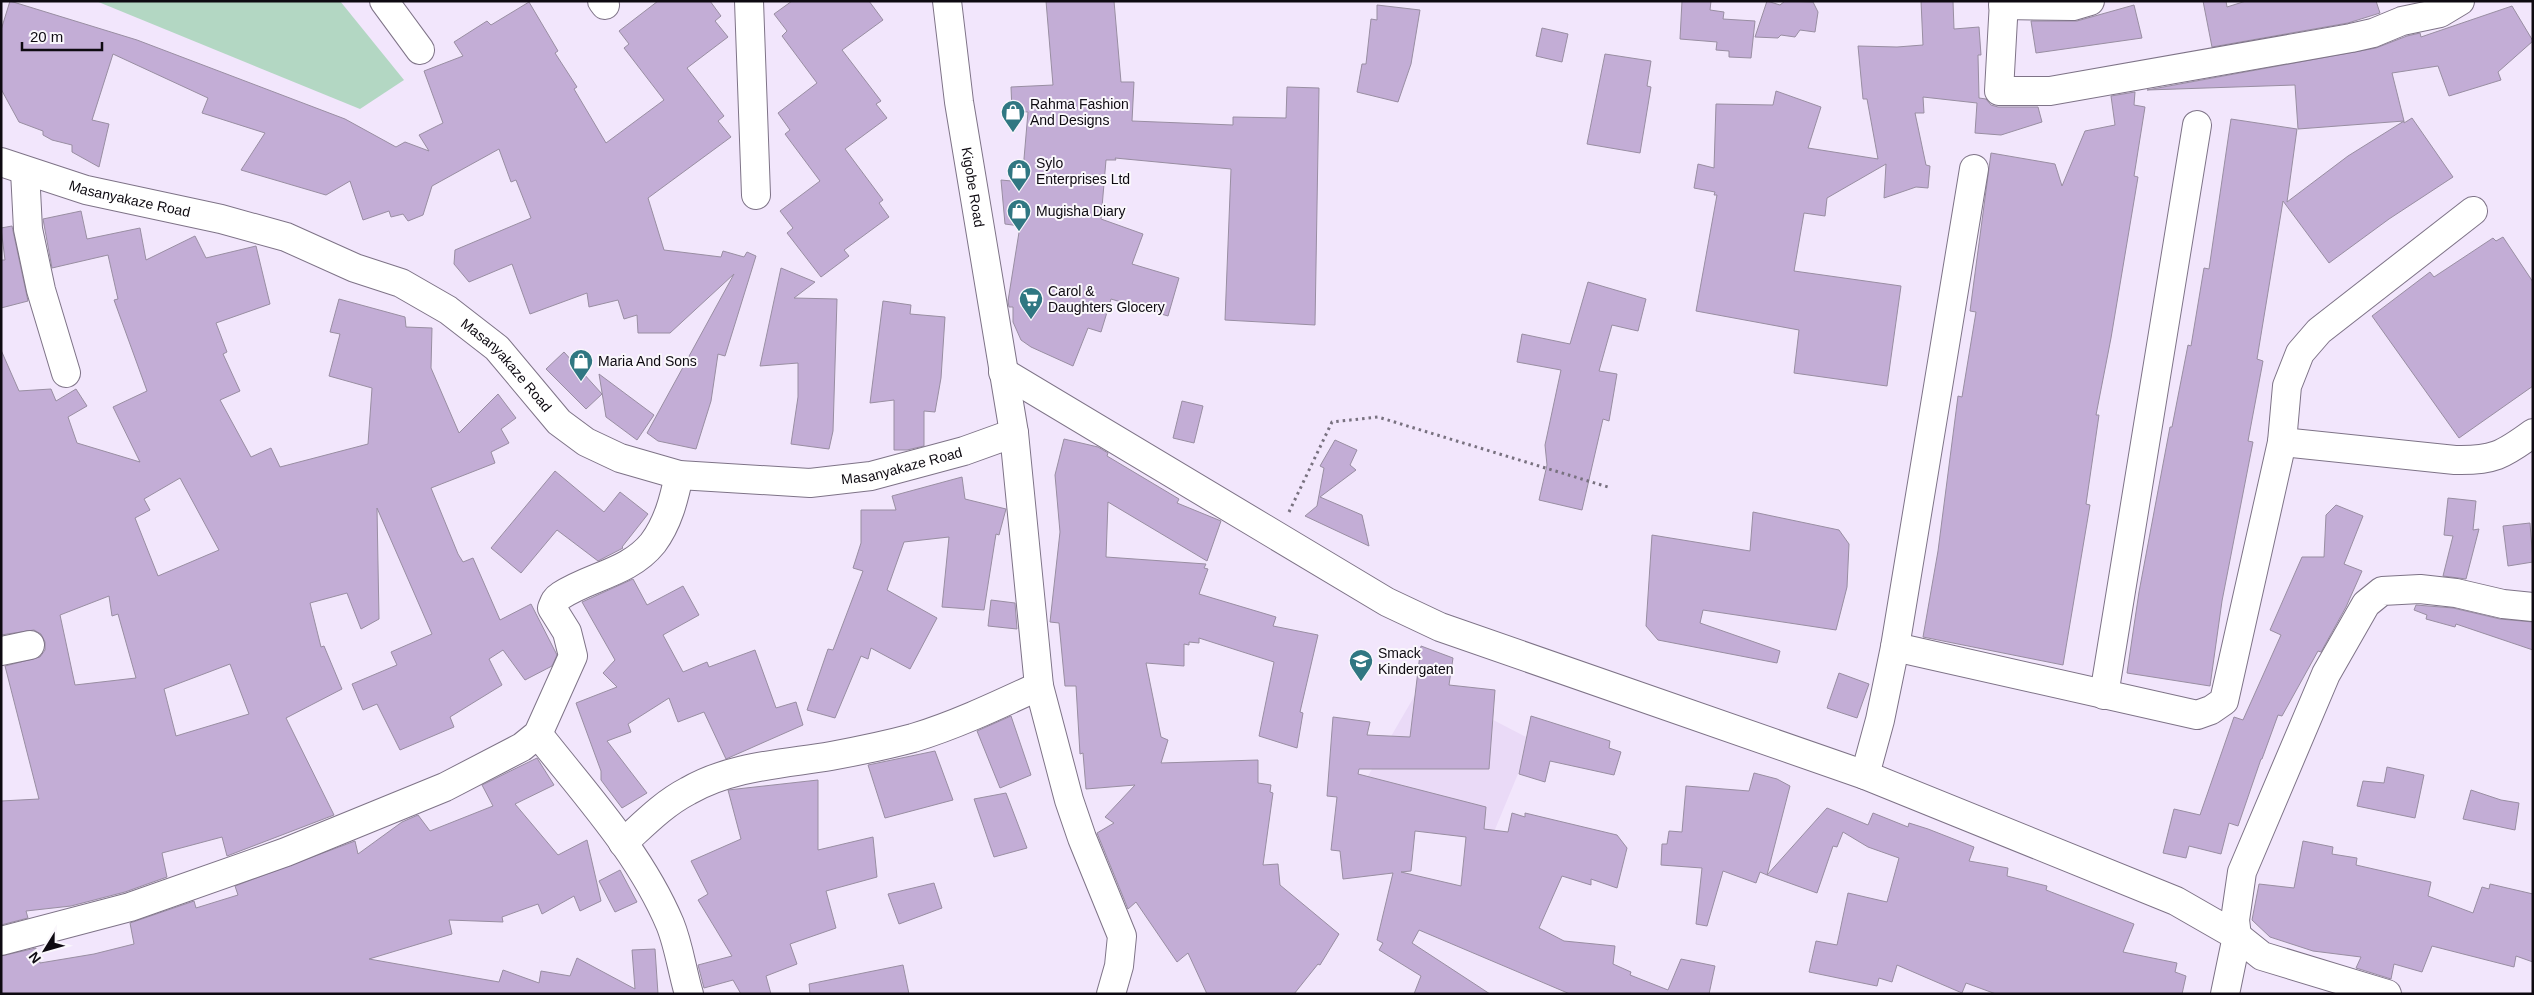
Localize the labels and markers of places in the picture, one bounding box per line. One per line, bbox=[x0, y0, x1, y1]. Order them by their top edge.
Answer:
place label: Rahma Fashion And Designs bbox=[1030, 96, 1129, 128]
shop icon: Rahma Fashion And Designs bbox=[1000, 99, 1026, 133]
place label: Sylo Enterprises Ltd bbox=[1036, 155, 1130, 187]
shop icon: Sylo Enterprises Ltd bbox=[1006, 158, 1032, 192]
shop icon: Mugisha Diary bbox=[1006, 198, 1032, 232]
place label: Mugisha Diary bbox=[1036, 203, 1125, 219]
place label: Carol & Daughters Glocery bbox=[1048, 283, 1165, 315]
supermarket icon: Carol & Daughters Glocery bbox=[1018, 286, 1044, 320]
shop icon: Maria And Sons bbox=[568, 348, 594, 382]
place label: Maria And Sons bbox=[598, 353, 697, 369]
place label: Smack Kindergaten bbox=[1378, 645, 1454, 677]
school or university icon: Smack Kindergaten bbox=[1348, 648, 1374, 682]

